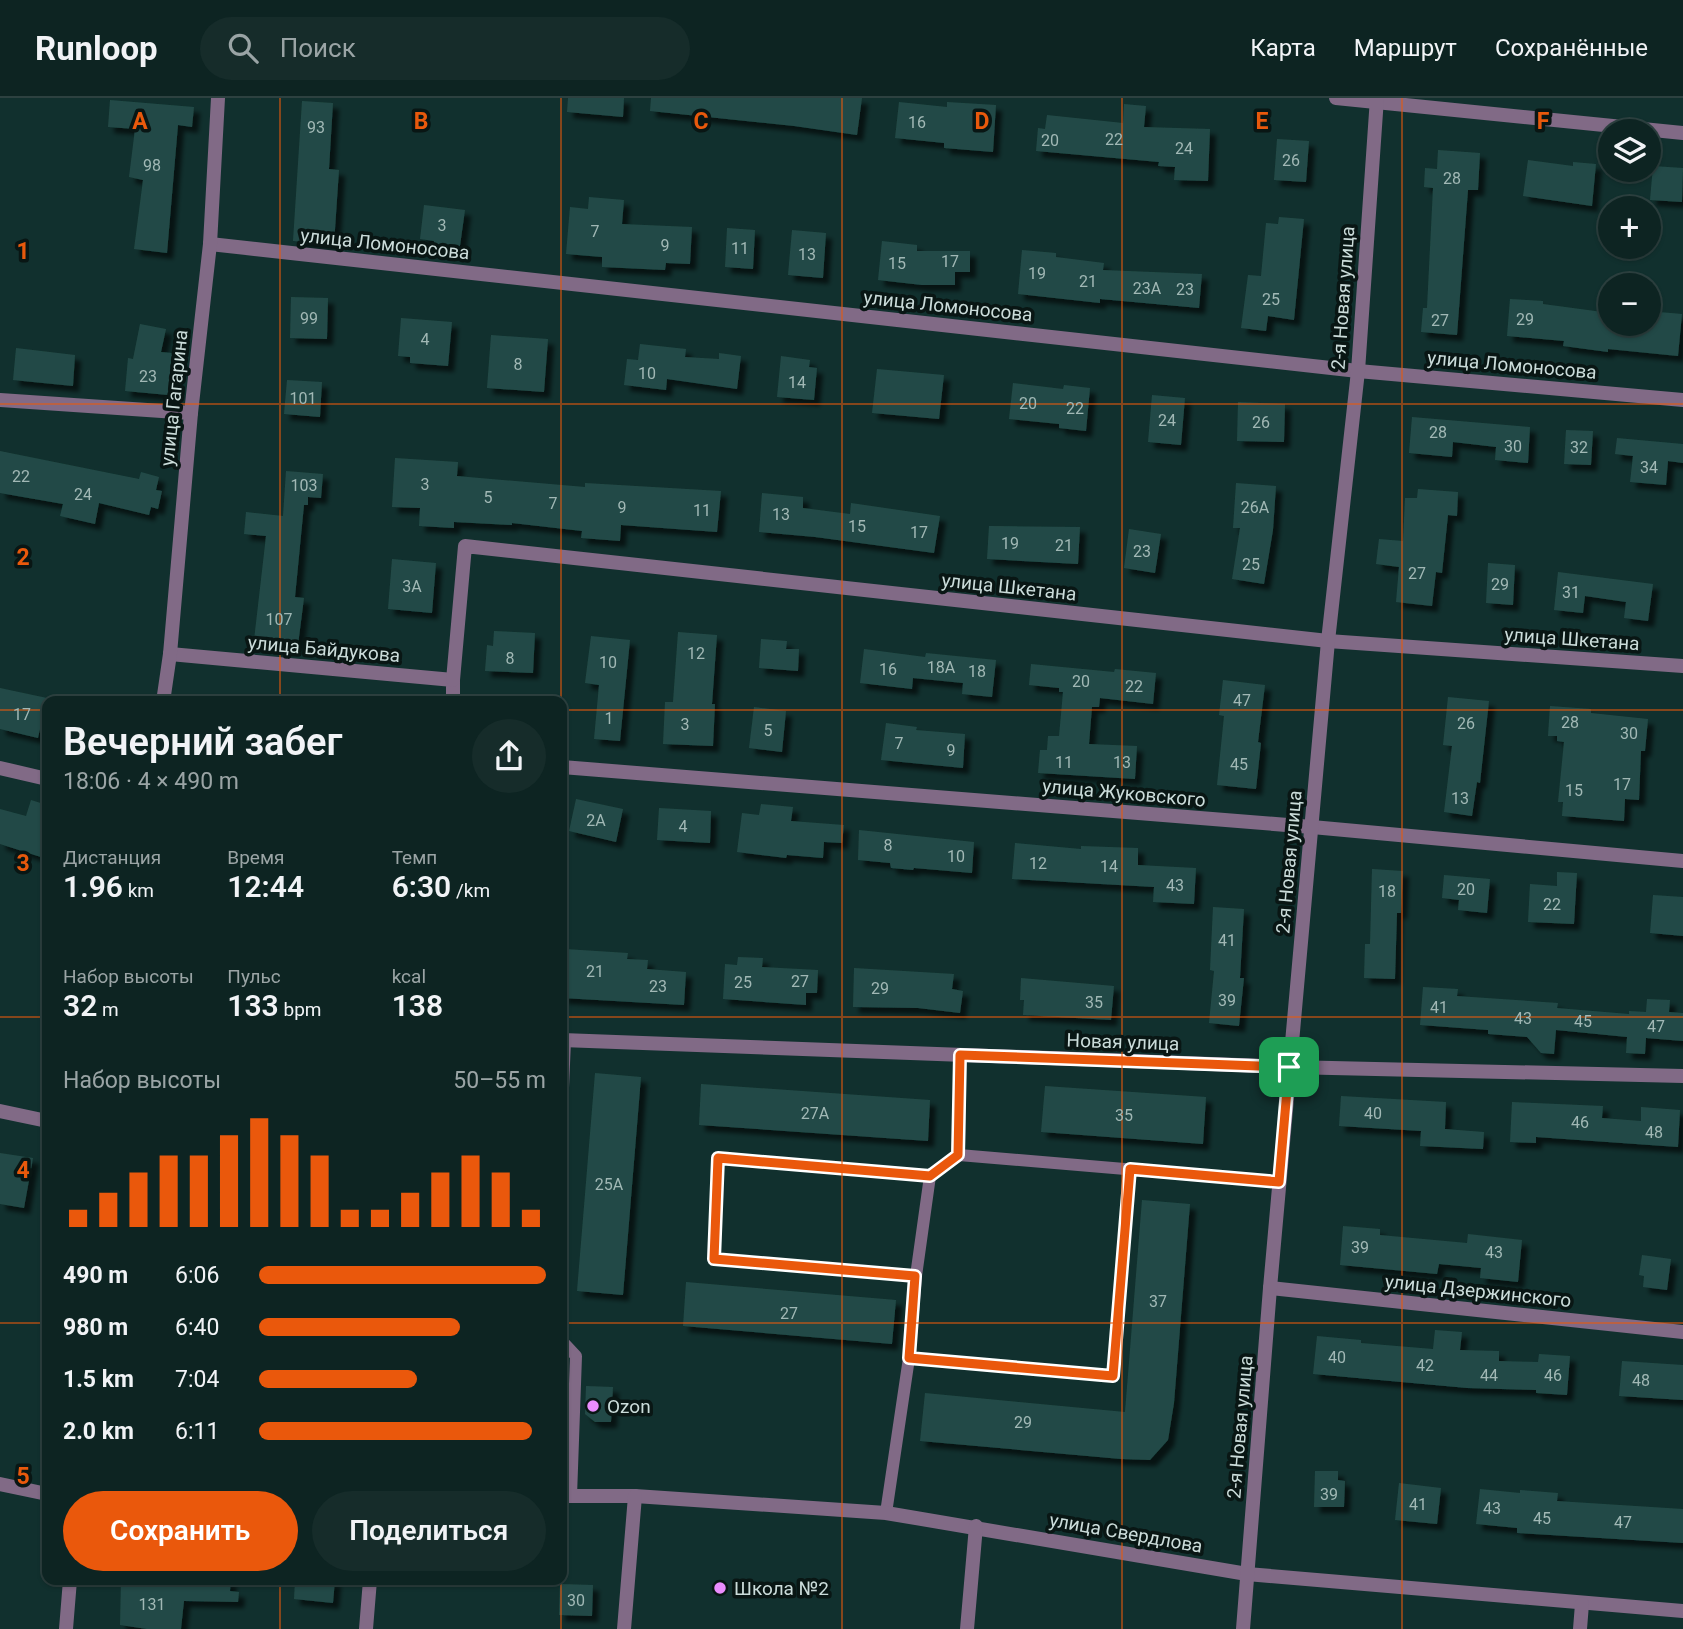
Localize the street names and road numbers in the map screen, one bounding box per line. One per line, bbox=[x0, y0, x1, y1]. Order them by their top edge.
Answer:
street label: улица Ломоносова bbox=[299, 224, 471, 264]
street label: 2-я Новая улица bbox=[1327, 225, 1359, 371]
street label: улица Ломоносова bbox=[862, 286, 1034, 326]
street label: улица Гагарина bbox=[155, 329, 193, 467]
street label: улица Ломоносова bbox=[1426, 346, 1598, 384]
street label: улица Шкетана bbox=[940, 568, 1078, 606]
street label: улица Шкетана bbox=[1504, 623, 1640, 655]
street label: улица Байдукова bbox=[247, 631, 401, 667]
street label: улица Жуковского bbox=[1041, 774, 1207, 812]
street label: 2-я Новая улица bbox=[1271, 789, 1307, 935]
street label: Новая улица bbox=[1066, 1029, 1180, 1055]
street label: улица Дзержинского bbox=[1384, 1270, 1572, 1312]
street label: 2-я Новая улица bbox=[1222, 1354, 1258, 1500]
street label: улица Свердлова bbox=[1048, 1508, 1204, 1558]

